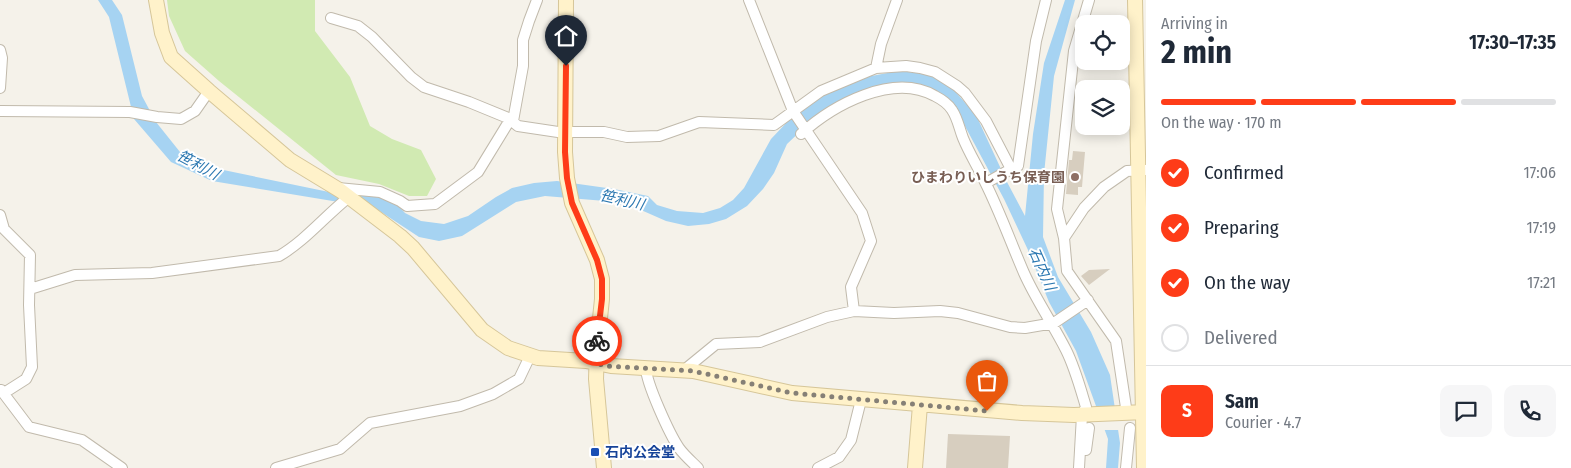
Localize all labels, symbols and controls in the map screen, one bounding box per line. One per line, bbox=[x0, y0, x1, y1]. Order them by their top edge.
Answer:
text: Arriving in bbox=[1161, 14, 1228, 33]
pin bbox=[545, 15, 587, 66]
map controls bbox=[1075, 15, 1130, 135]
button: locate bbox=[1075, 15, 1130, 70]
icon: home bbox=[552, 22, 580, 50]
text: 17:30–17:35 bbox=[1469, 31, 1556, 54]
text: 2 min bbox=[1161, 33, 1232, 71]
button: layers bbox=[1075, 80, 1130, 135]
text: On the way · 170 m bbox=[1161, 113, 1281, 132]
water label: 笹利川 bbox=[174, 146, 224, 184]
icon: check bbox=[1161, 159, 1189, 187]
text: Confirmed bbox=[1204, 161, 1284, 184]
text: 17:06 bbox=[1524, 163, 1556, 182]
place label: ひまわりいしうち保育園 bbox=[911, 169, 1065, 186]
marker: ひまわりいしうち保育園 bbox=[1069, 171, 1081, 183]
water label: 笹利川 bbox=[598, 186, 648, 214]
icon: check bbox=[1161, 214, 1189, 242]
text: Preparing bbox=[1204, 216, 1279, 239]
text: 17:19 bbox=[1527, 218, 1556, 237]
water label: 石内川 bbox=[1025, 245, 1060, 295]
icon: check bbox=[1161, 269, 1189, 297]
text: On the way bbox=[1204, 271, 1290, 294]
text: 17:21 bbox=[1527, 273, 1556, 292]
courier bbox=[572, 316, 622, 366]
text: Delivered bbox=[1204, 326, 1278, 349]
icon: bike bbox=[583, 327, 611, 355]
pin bbox=[966, 360, 1008, 411]
icon: bag bbox=[973, 367, 1001, 395]
button: chat bbox=[1440, 385, 1492, 437]
button: phone bbox=[1504, 385, 1556, 437]
text: Sam bbox=[1225, 390, 1259, 413]
text: S bbox=[1182, 399, 1192, 422]
text: Courier · 4.7 bbox=[1225, 413, 1301, 432]
place label: 石内公会堂 bbox=[605, 444, 675, 461]
marker: 石内公会堂 bbox=[589, 446, 601, 458]

